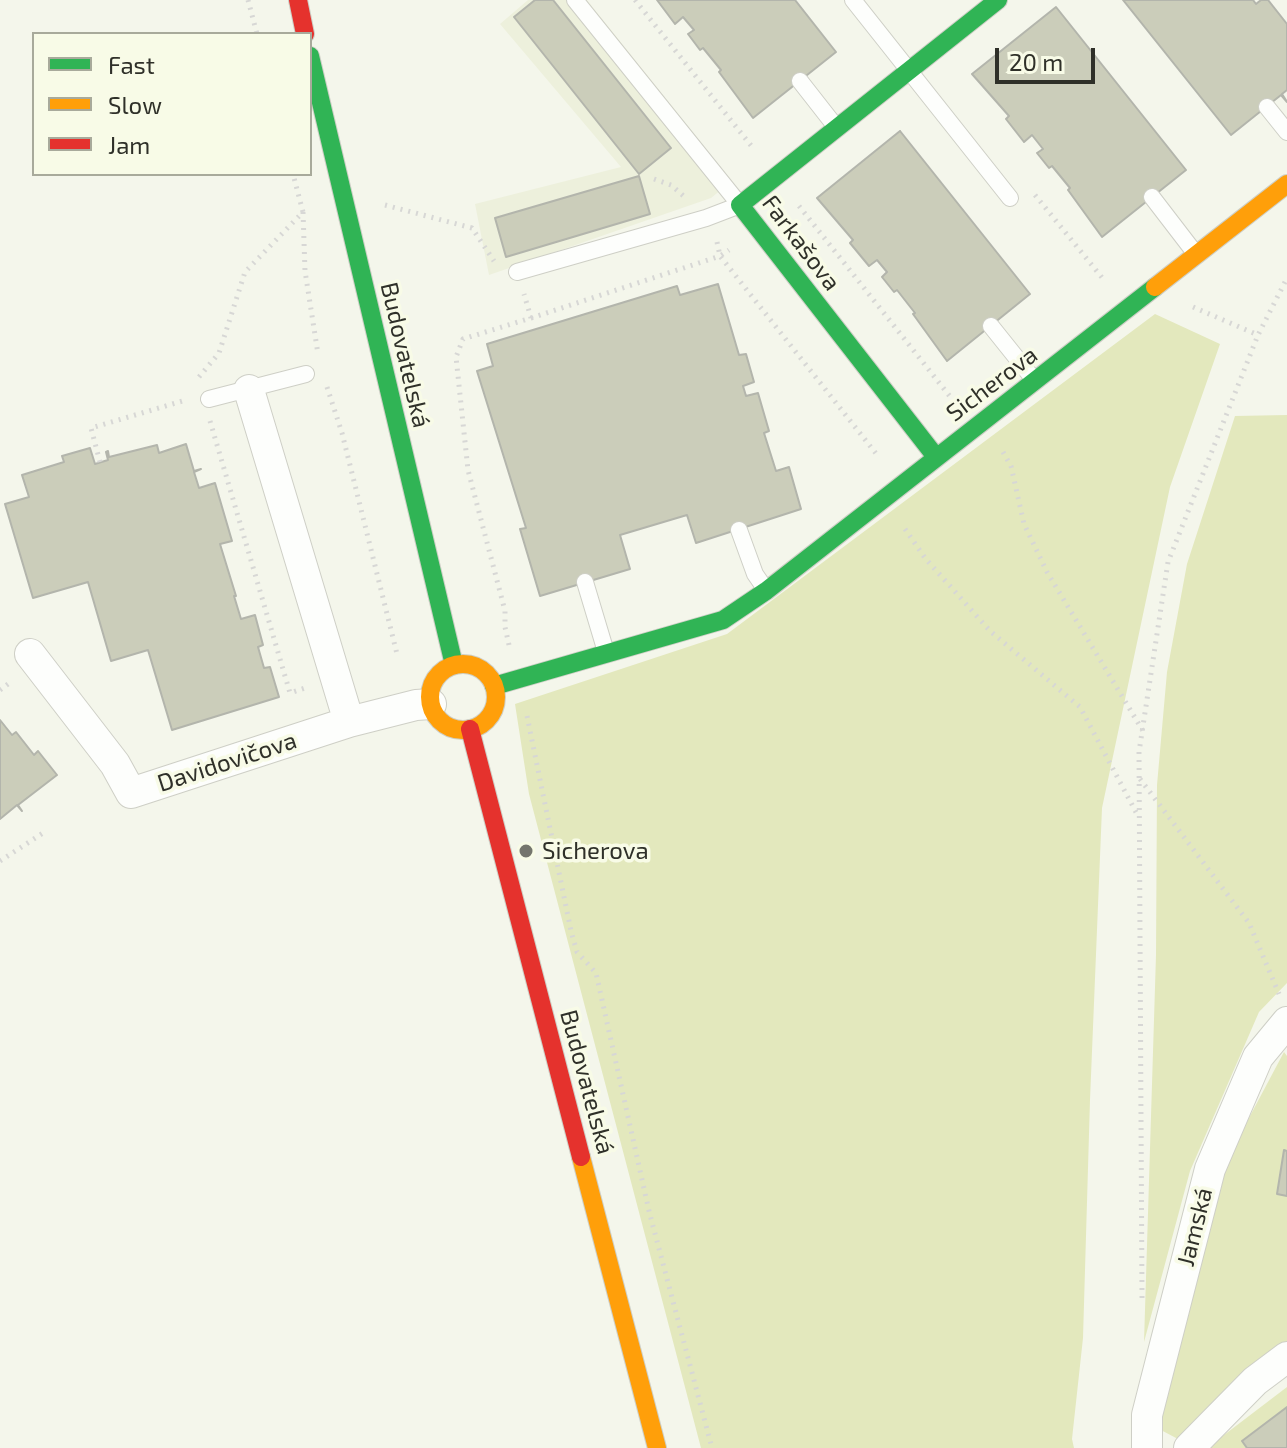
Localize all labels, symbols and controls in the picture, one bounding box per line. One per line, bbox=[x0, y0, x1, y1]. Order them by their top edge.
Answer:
legend bbox=[32, 32, 312, 176]
scale bar bbox=[999, 32, 1099, 82]
text: 20 m bbox=[1009, 47, 1063, 76]
text: Fast bbox=[108, 50, 155, 79]
text: Slow bbox=[108, 90, 162, 119]
text: Jam bbox=[108, 130, 150, 159]
street label: Farkašova bbox=[756, 190, 846, 296]
street label: Budovatelská bbox=[374, 280, 436, 430]
street label: Sicherova bbox=[941, 340, 1043, 428]
street label: Davidovičova bbox=[154, 726, 300, 798]
place label: Sicherova bbox=[542, 837, 649, 865]
marker: Sicherova bbox=[517, 842, 535, 860]
street label: Budovatelská bbox=[554, 1007, 620, 1157]
street label: Jamská bbox=[1171, 1185, 1219, 1269]

